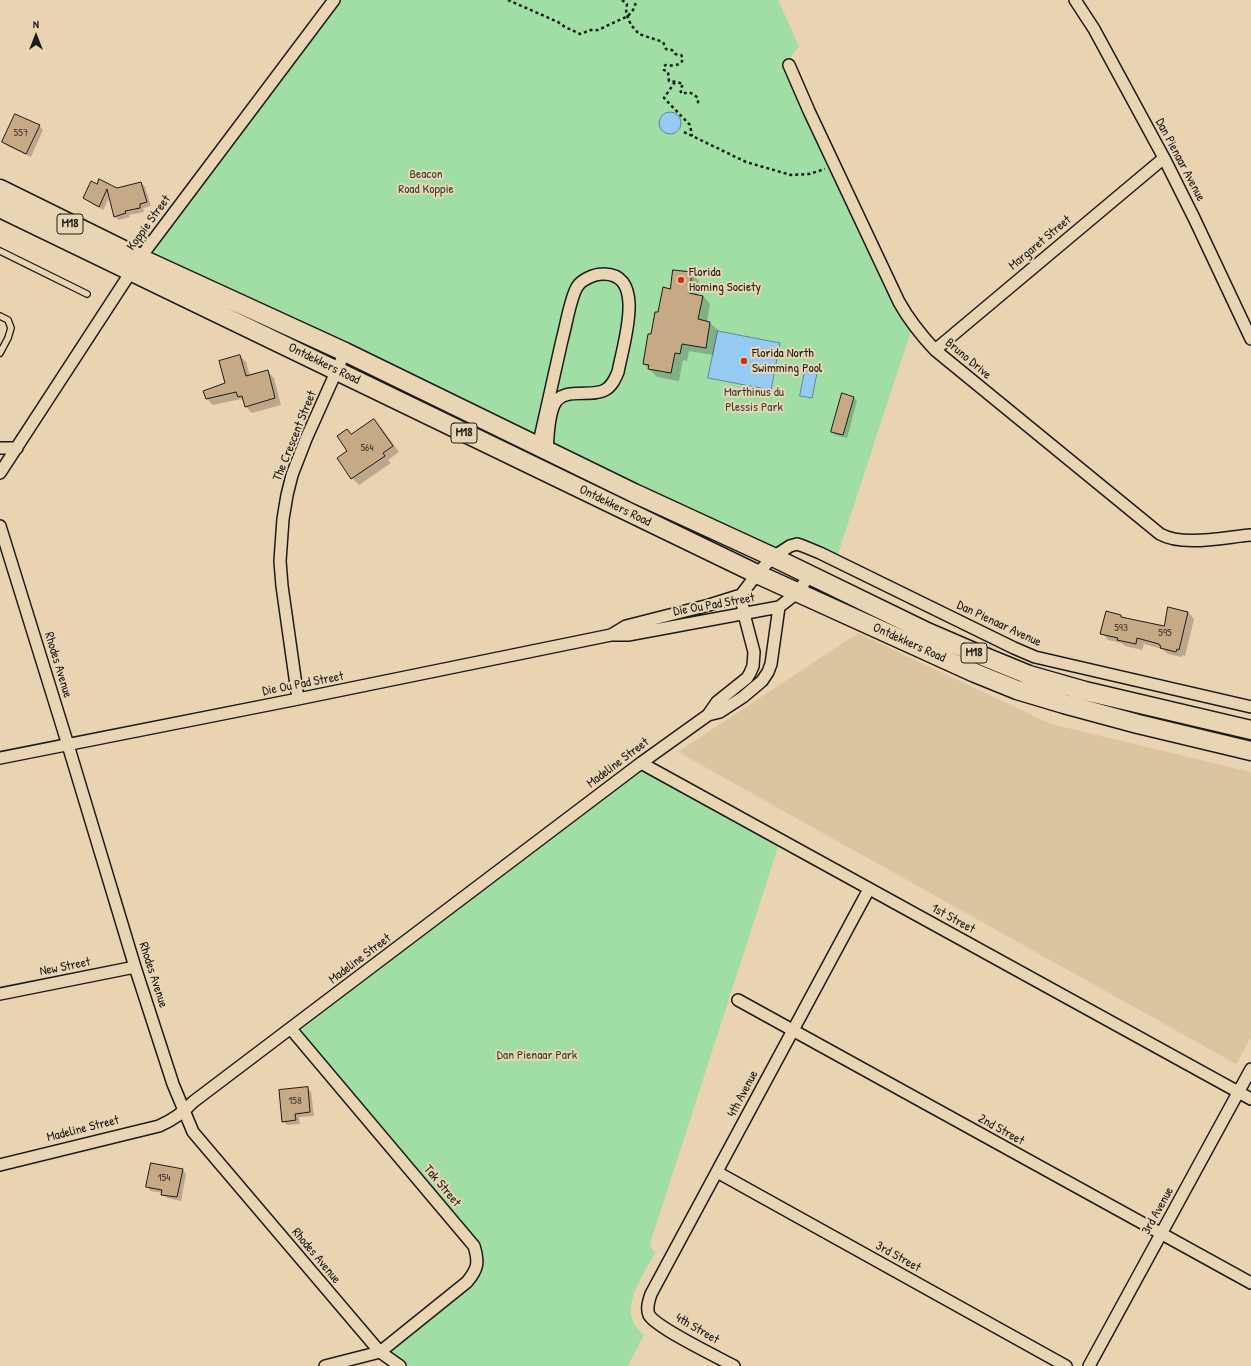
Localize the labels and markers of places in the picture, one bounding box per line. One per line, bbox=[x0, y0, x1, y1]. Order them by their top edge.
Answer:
place label: Florida Homing Society bbox=[689, 265, 761, 296]
marker: Florida Homing Society bbox=[676, 275, 686, 285]
place label: Florida North Swimming Pool bbox=[752, 346, 822, 377]
marker: Florida North Swimming Pool bbox=[739, 356, 749, 366]

